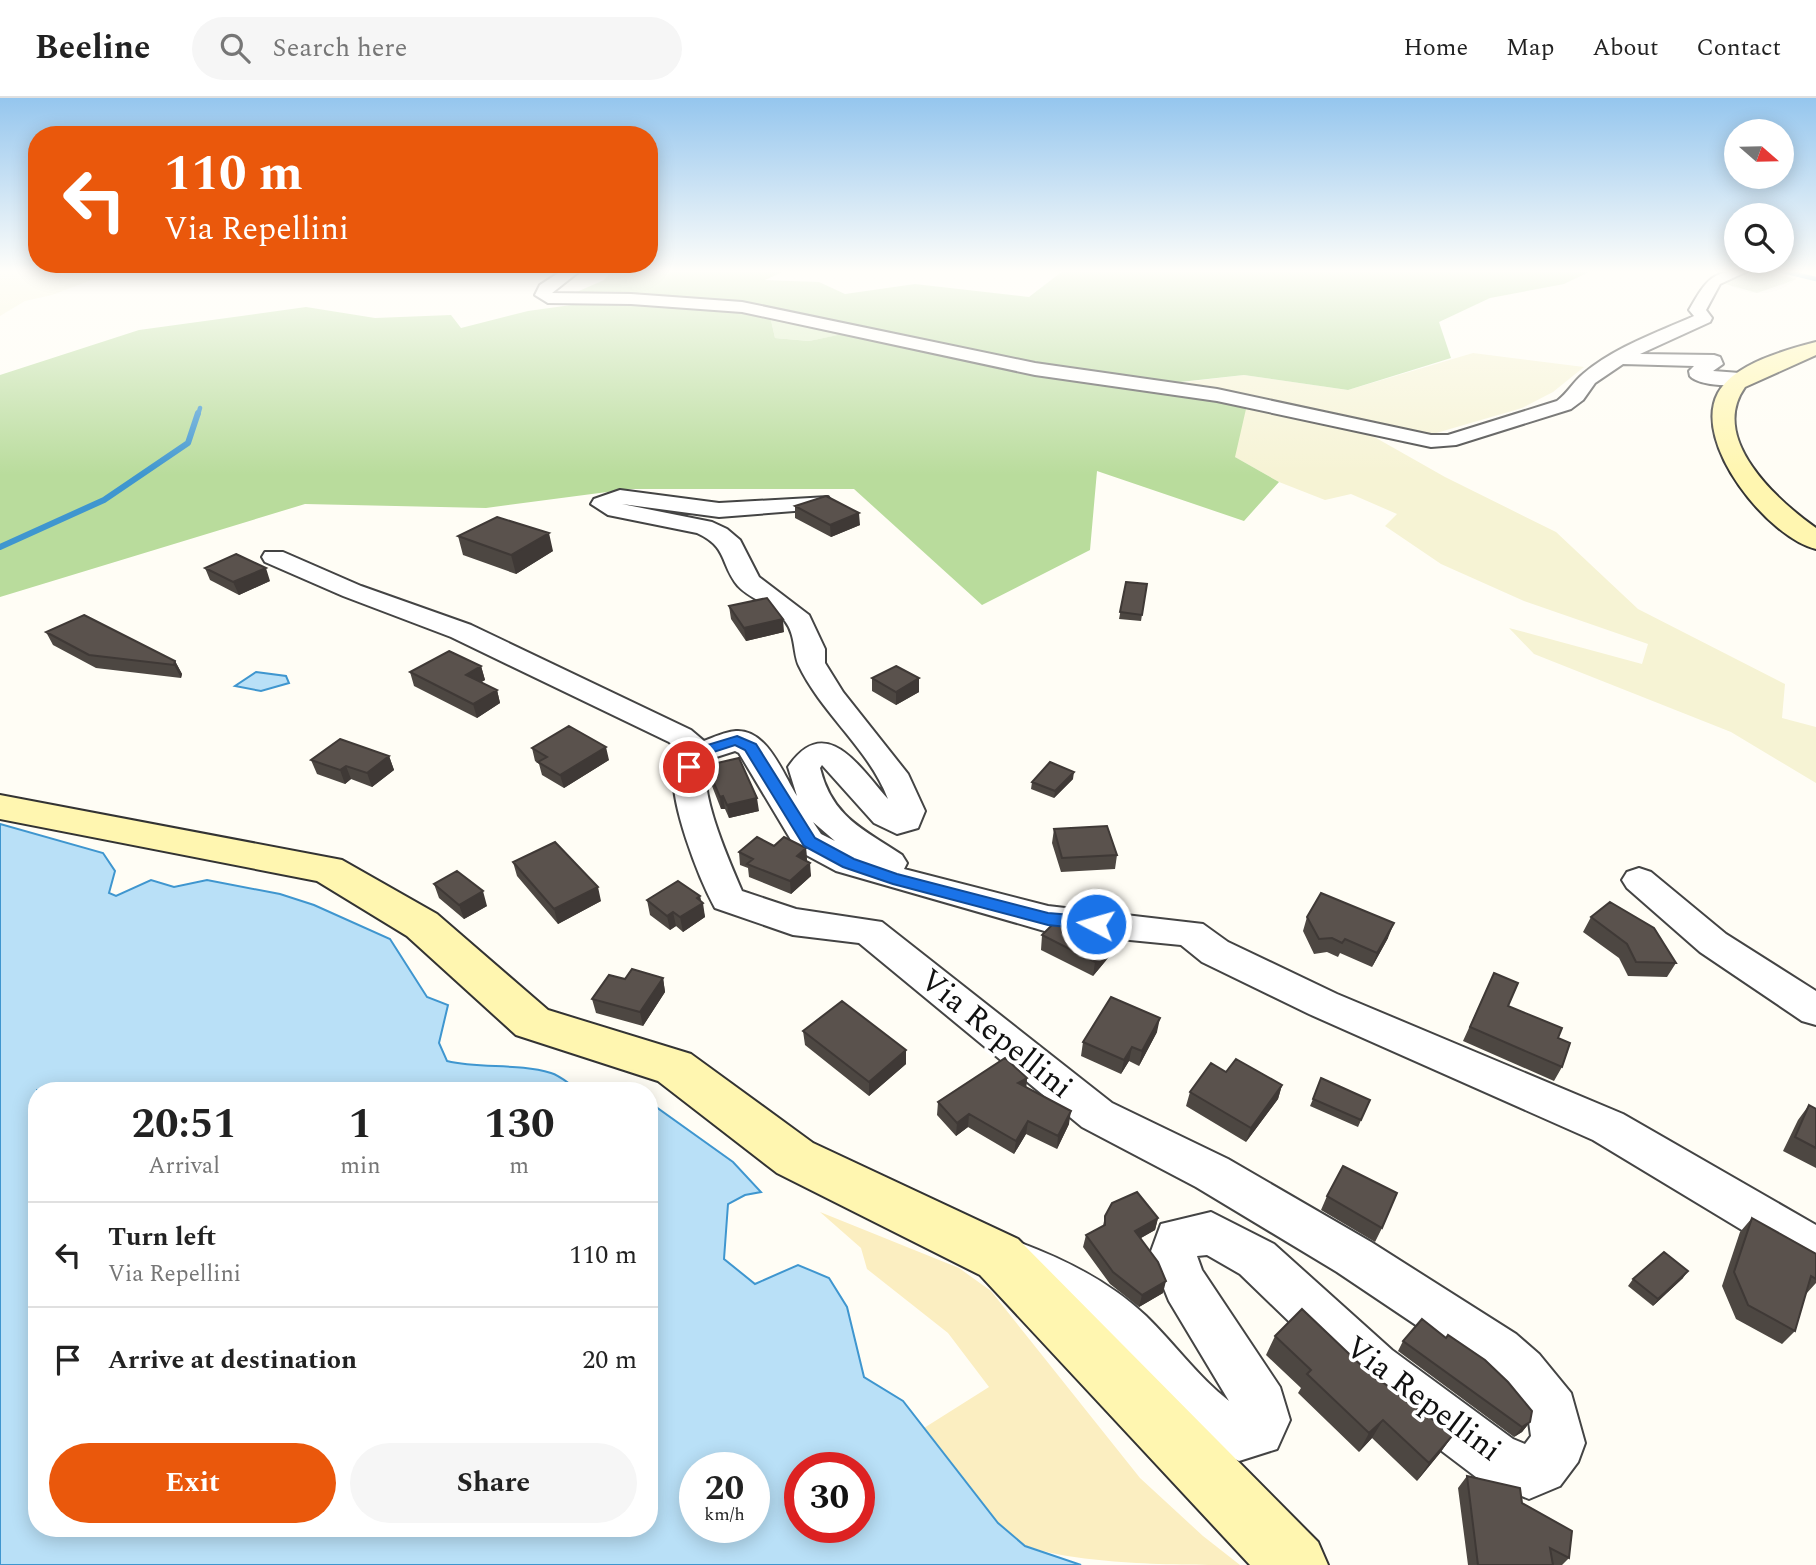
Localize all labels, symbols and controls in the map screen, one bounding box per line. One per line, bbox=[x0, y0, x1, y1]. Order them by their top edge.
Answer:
search box bbox=[192, 17, 682, 80]
text: Beeline bbox=[35, 23, 150, 73]
text: Search here bbox=[272, 28, 407, 68]
icon: search bbox=[216, 29, 254, 67]
text: Home bbox=[1403, 30, 1468, 66]
text: Map bbox=[1506, 30, 1554, 66]
text: About bbox=[1592, 30, 1658, 66]
text: Contact bbox=[1696, 30, 1781, 66]
north arrow bbox=[1724, 119, 1794, 189]
map controls bbox=[1724, 119, 1794, 273]
text: 110 m bbox=[164, 137, 303, 212]
icon: left bbox=[49, 154, 140, 245]
button: search bbox=[1724, 203, 1794, 273]
text: Via Repellini bbox=[164, 205, 349, 254]
pin bbox=[659, 737, 719, 797]
icon: arrive bbox=[670, 748, 708, 786]
position arrow bbox=[1059, 887, 1133, 961]
street label: Via Repellini bbox=[909, 957, 1083, 1111]
text: 20:51 bbox=[131, 1093, 237, 1156]
text: 1 bbox=[349, 1093, 372, 1156]
text: 130 bbox=[484, 1093, 555, 1156]
text: Arrival bbox=[148, 1149, 220, 1184]
text: min bbox=[340, 1149, 381, 1184]
text: m bbox=[509, 1149, 529, 1184]
text: Turn left bbox=[108, 1217, 216, 1257]
text: 110 m bbox=[569, 1235, 637, 1275]
icon: left bbox=[49, 1236, 87, 1274]
text: Via Repellini bbox=[108, 1257, 241, 1292]
street label: Via Repellini bbox=[1334, 1324, 1512, 1474]
text: Arrive at destination bbox=[108, 1340, 357, 1380]
text: 20 m bbox=[582, 1340, 637, 1380]
icon: arrive bbox=[49, 1341, 87, 1379]
button: Exit bbox=[49, 1443, 336, 1523]
button: Share bbox=[350, 1443, 637, 1523]
speed limit sign: 30 bbox=[784, 1452, 875, 1543]
text: 20 bbox=[705, 1462, 744, 1515]
text: km/h bbox=[704, 1501, 745, 1528]

